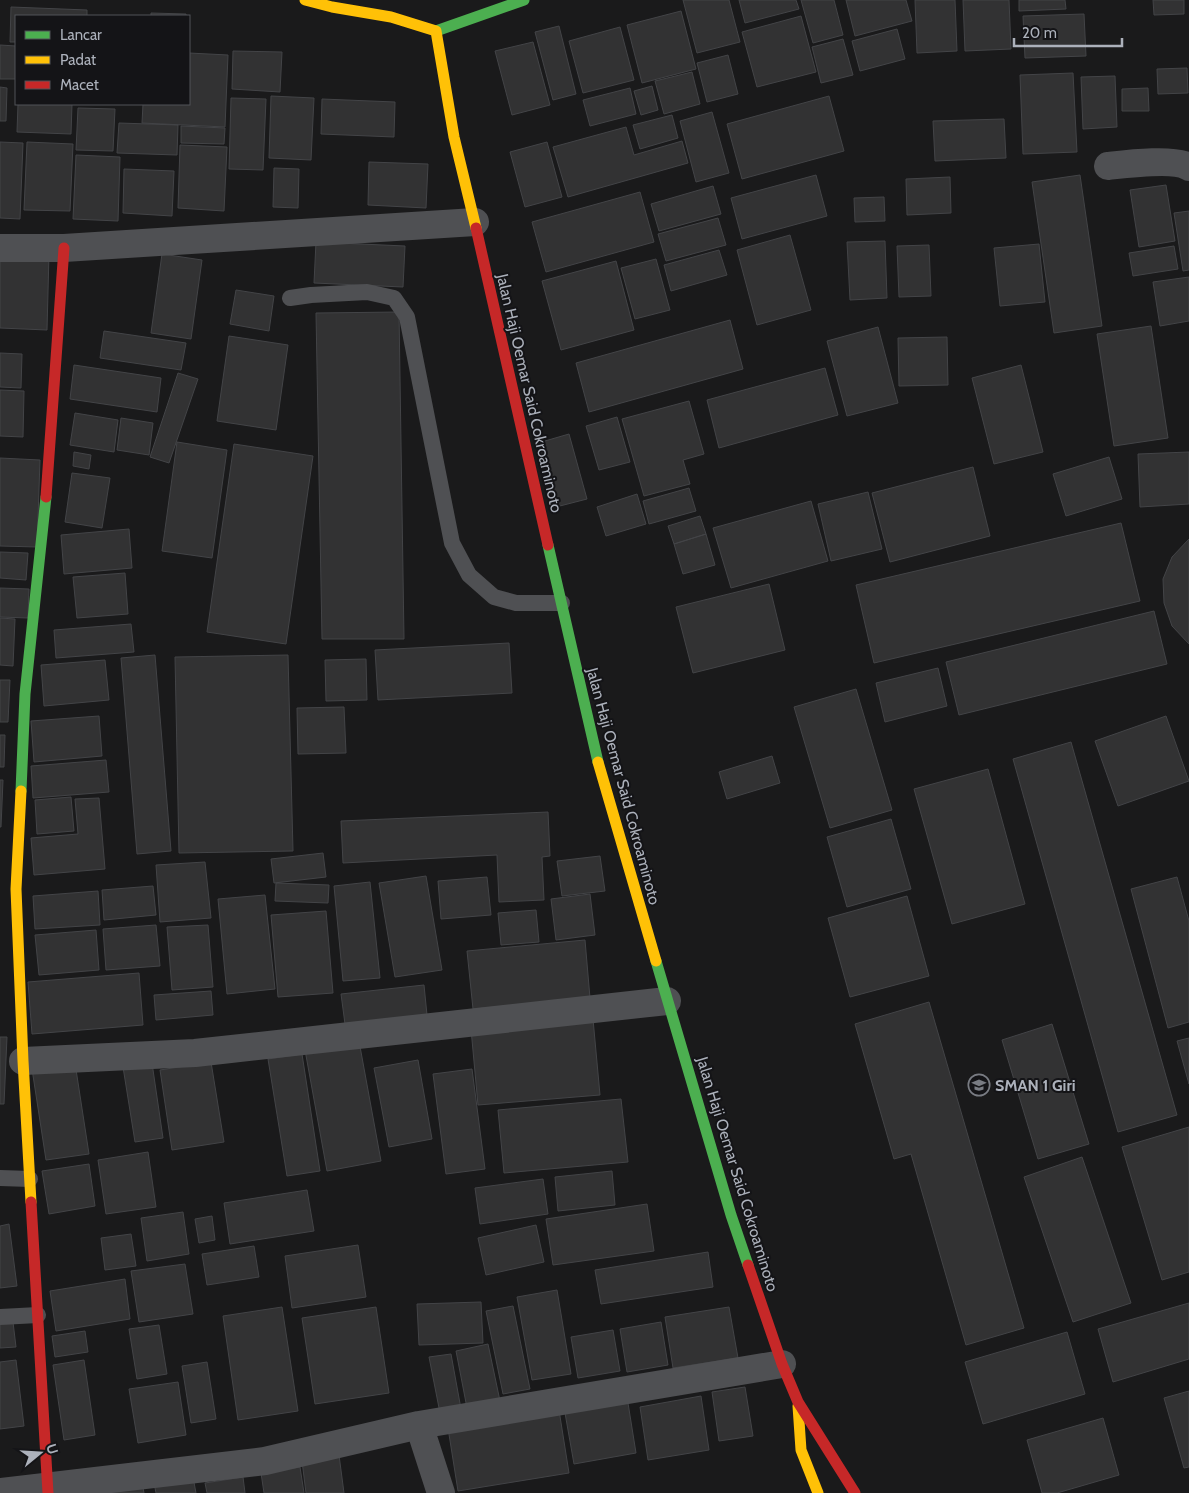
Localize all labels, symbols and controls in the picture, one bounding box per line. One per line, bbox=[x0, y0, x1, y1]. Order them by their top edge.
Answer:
legend bbox=[15, 15, 190, 105]
scale bar bbox=[1014, 15, 1122, 47]
text: 20 m bbox=[1022, 24, 1057, 42]
text: Lancar bbox=[60, 26, 102, 44]
text: Padat bbox=[60, 51, 96, 69]
text: Macet bbox=[60, 76, 99, 94]
street label: Jalan Haji Oemar Said Cokroaminoto bbox=[493, 271, 566, 515]
street label: Jalan Haji Oemar Said Cokroaminoto bbox=[582, 665, 664, 907]
street label: Jalan Haji Oemar Said Cokroaminoto bbox=[692, 1053, 782, 1294]
school or university icon: SMAN 1 Giri bbox=[967, 1073, 991, 1097]
place label: SMAN 1 Giri bbox=[995, 1076, 1076, 1095]
north arrow bbox=[15, 1428, 65, 1478]
text: U bbox=[42, 1441, 62, 1457]

